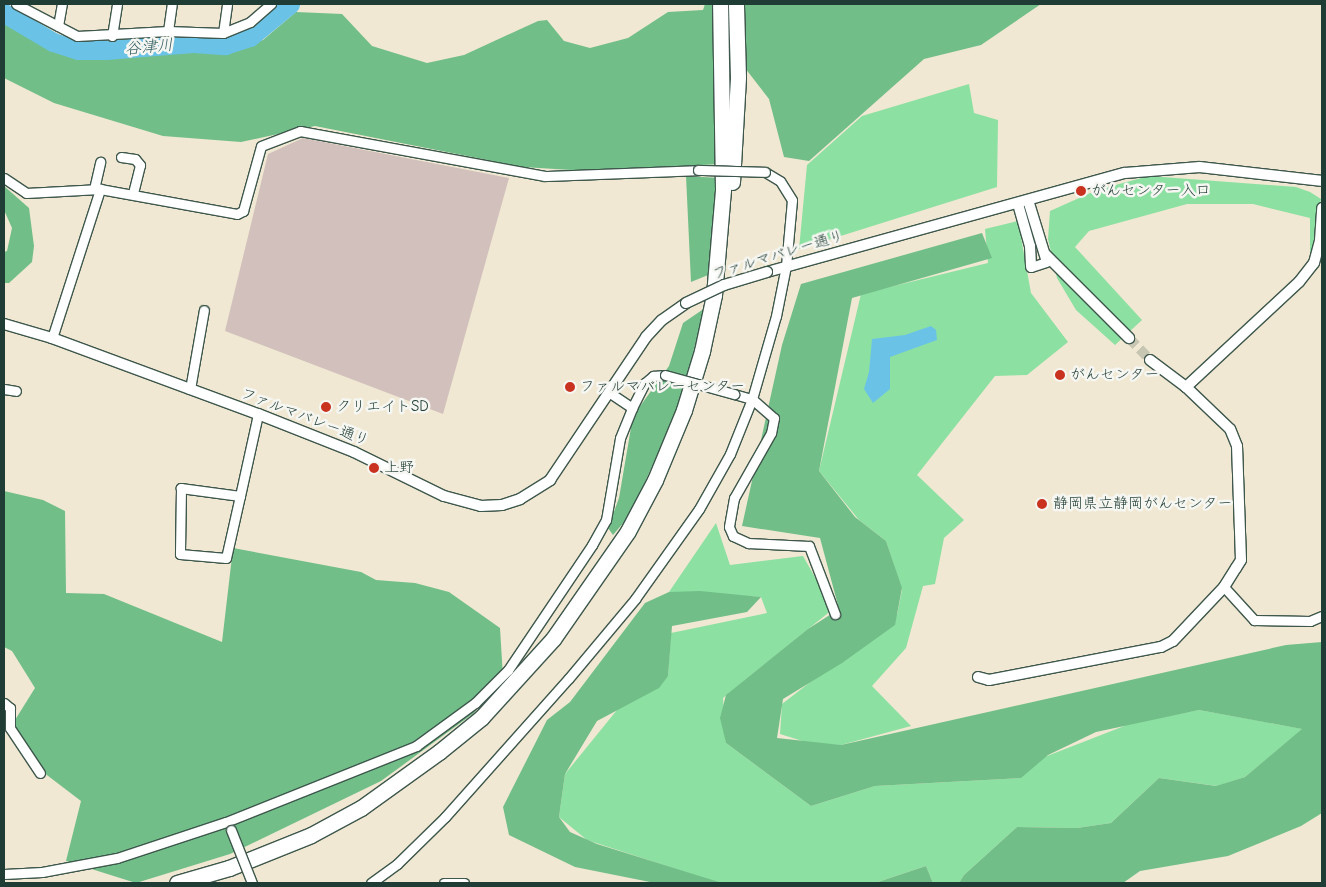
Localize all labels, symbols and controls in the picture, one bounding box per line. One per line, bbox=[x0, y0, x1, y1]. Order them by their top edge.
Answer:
water label: 谷津川 bbox=[124, 35, 174, 59]
place label: がんセンター入口 bbox=[1091, 182, 1211, 200]
marker: がんセンター入口 bbox=[1075, 185, 1087, 197]
street label: ファルマバレー通り bbox=[711, 227, 845, 283]
place label: がんセンター bbox=[1070, 366, 1160, 384]
marker: がんセンター bbox=[1054, 369, 1066, 381]
place label: ファルマバレーセンター bbox=[580, 378, 746, 396]
marker: ファルマバレーセンター bbox=[564, 381, 576, 393]
street label: ファルマバレー通り bbox=[238, 384, 372, 450]
place label: クリエイトSD bbox=[336, 398, 429, 416]
marker: クリエイトSD bbox=[320, 401, 332, 413]
place label: 上野 bbox=[384, 459, 414, 477]
marker: 上野 bbox=[368, 462, 380, 474]
place label: 静岡県立静岡がんセンター bbox=[1053, 495, 1233, 513]
marker: 静岡県立静岡がんセンター bbox=[1035, 497, 1049, 511]

